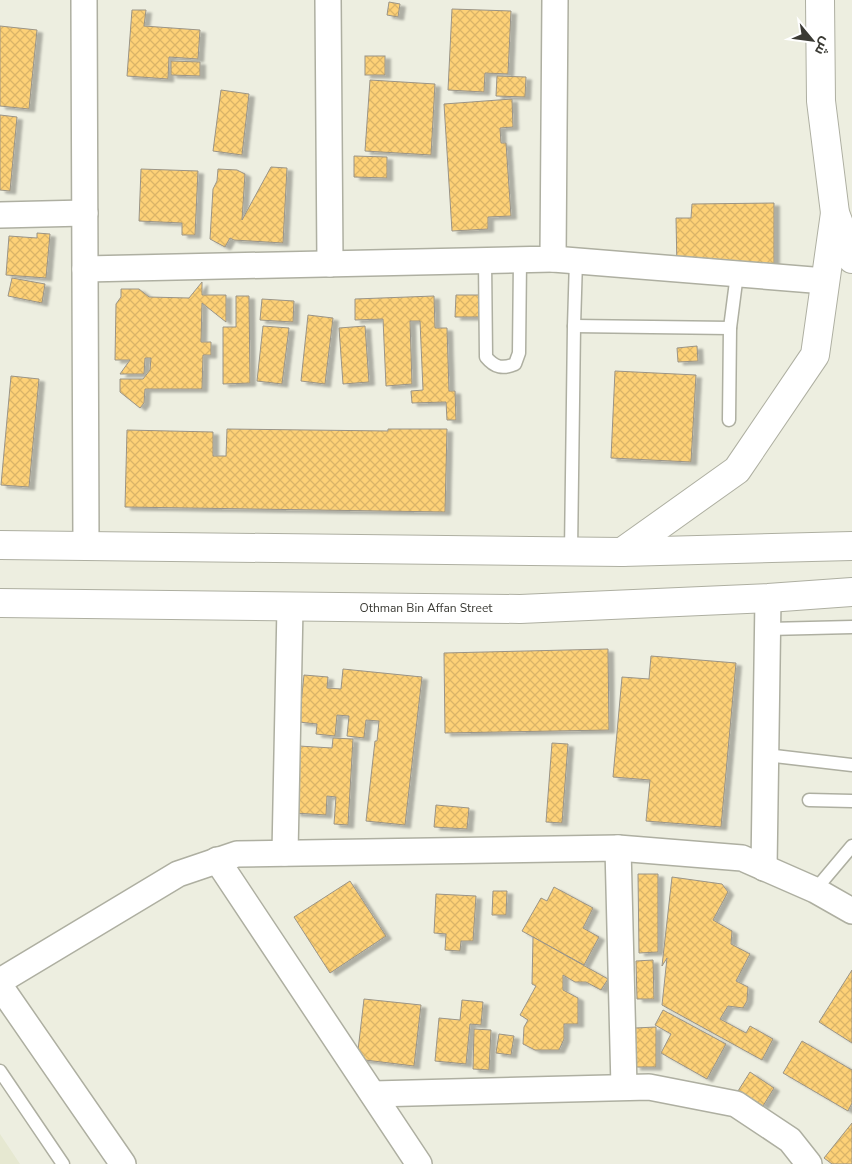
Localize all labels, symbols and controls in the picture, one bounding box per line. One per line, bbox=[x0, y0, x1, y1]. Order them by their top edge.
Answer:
north arrow bbox=[787, 15, 837, 65]
text: ش bbox=[810, 34, 836, 59]
street label: Othman Bin Affan Street bbox=[360, 600, 493, 616]

